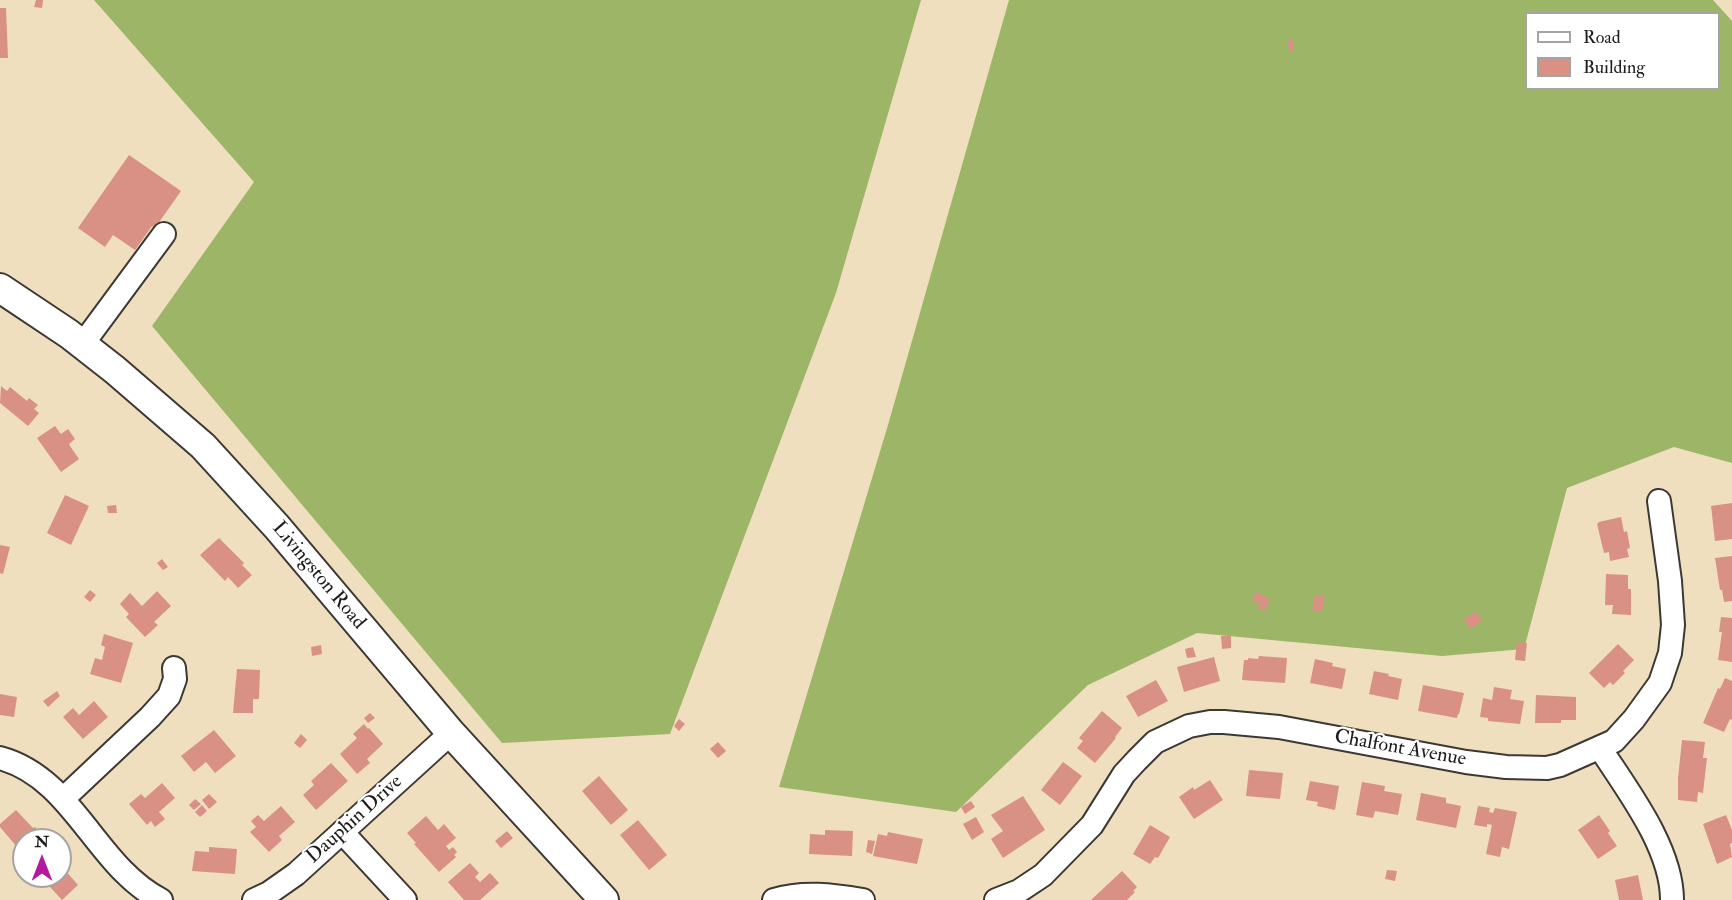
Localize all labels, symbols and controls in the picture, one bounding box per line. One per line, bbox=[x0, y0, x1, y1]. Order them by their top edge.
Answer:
legend bbox=[1525, 12, 1720, 90]
text: Road bbox=[1583, 26, 1621, 49]
text: Building bbox=[1583, 56, 1645, 79]
street label: Livingston Road bbox=[266, 517, 370, 635]
street label: Chalfont Avenue bbox=[1332, 726, 1468, 772]
street label: Dauphin Drive bbox=[302, 771, 408, 869]
north arrow bbox=[12, 828, 72, 888]
text: N bbox=[35, 832, 49, 852]

